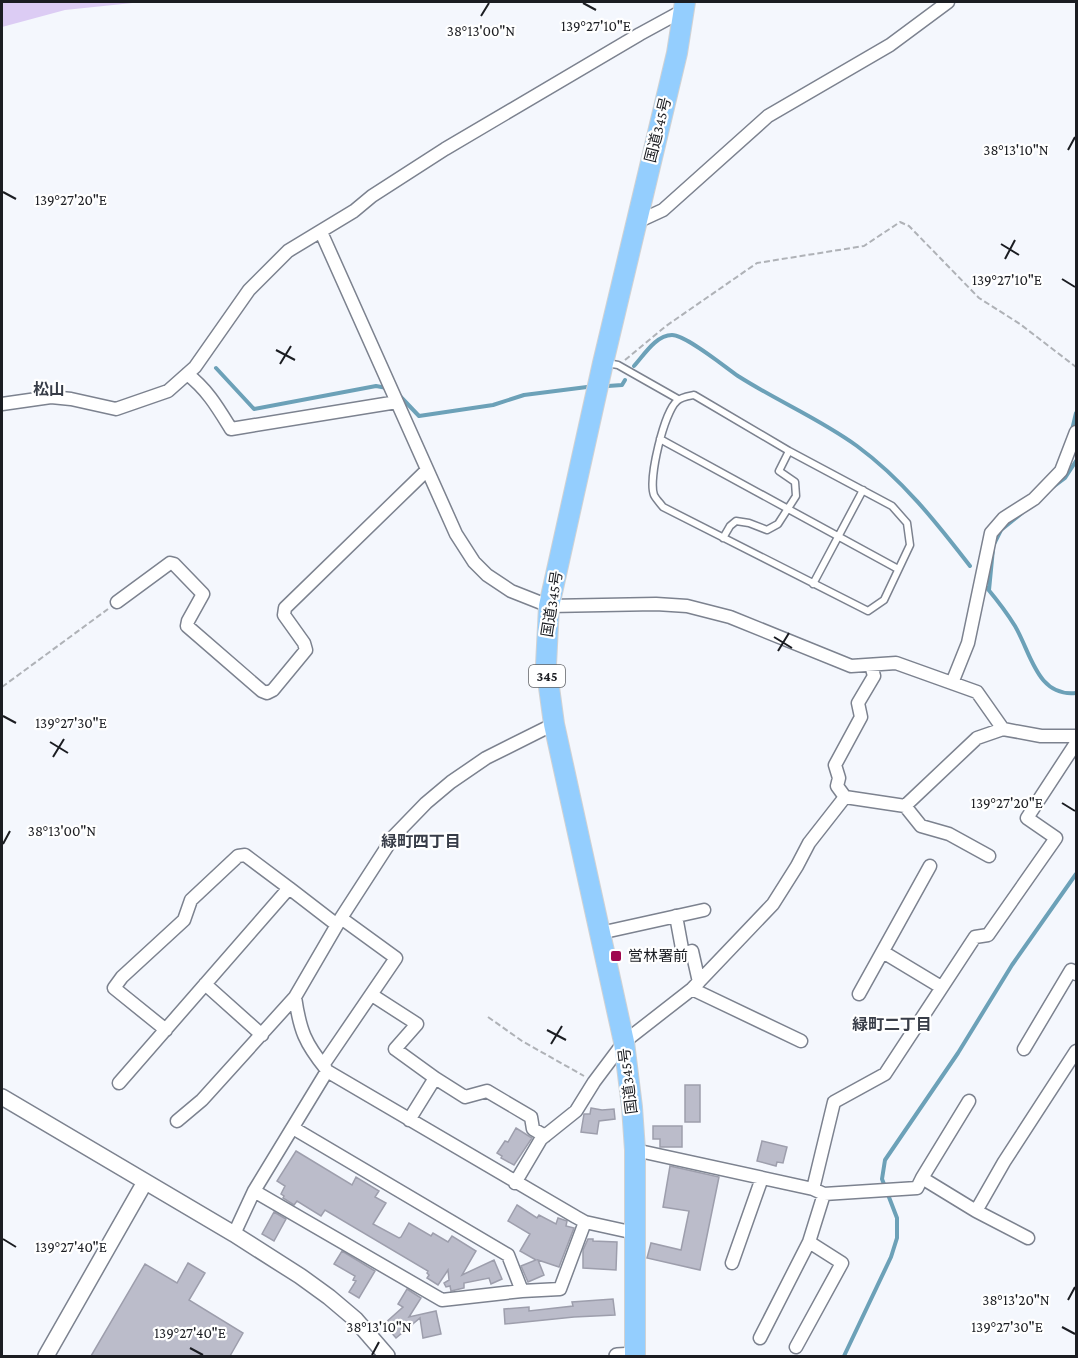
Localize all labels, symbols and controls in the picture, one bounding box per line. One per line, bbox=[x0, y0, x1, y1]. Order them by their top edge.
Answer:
text: 139°27'10"E bbox=[561, 18, 631, 34]
text: 38°13'00"N bbox=[447, 23, 515, 39]
street label: 国道345号 bbox=[642, 96, 674, 164]
text: 38°13'10"N bbox=[983, 142, 1049, 158]
text: 139°27'20"E bbox=[35, 192, 107, 208]
text: 139°27'10"E bbox=[972, 272, 1042, 288]
district label: 松山 bbox=[33, 381, 65, 398]
street label: 国道345号 bbox=[539, 570, 565, 638]
road number: 345 bbox=[529, 665, 565, 687]
text: 139°27'30"E bbox=[35, 715, 107, 731]
text: 139°27'20"E bbox=[971, 795, 1043, 811]
text: 38°13'00"N bbox=[28, 823, 96, 839]
district label: 緑町四丁目 bbox=[381, 833, 461, 850]
place label: 営林署前 bbox=[628, 948, 688, 964]
marker: 営林署前 bbox=[609, 949, 623, 963]
district label: 緑町二丁目 bbox=[852, 1016, 932, 1033]
street label: 国道345号 bbox=[616, 1047, 640, 1115]
text: 139°27'40"E bbox=[35, 1239, 107, 1255]
text: 38°13'20"N bbox=[982, 1292, 1050, 1308]
text: 38°13'10"N bbox=[346, 1319, 412, 1335]
text: 139°27'30"E bbox=[971, 1319, 1043, 1335]
text: 139°27'40"E bbox=[154, 1325, 226, 1341]

